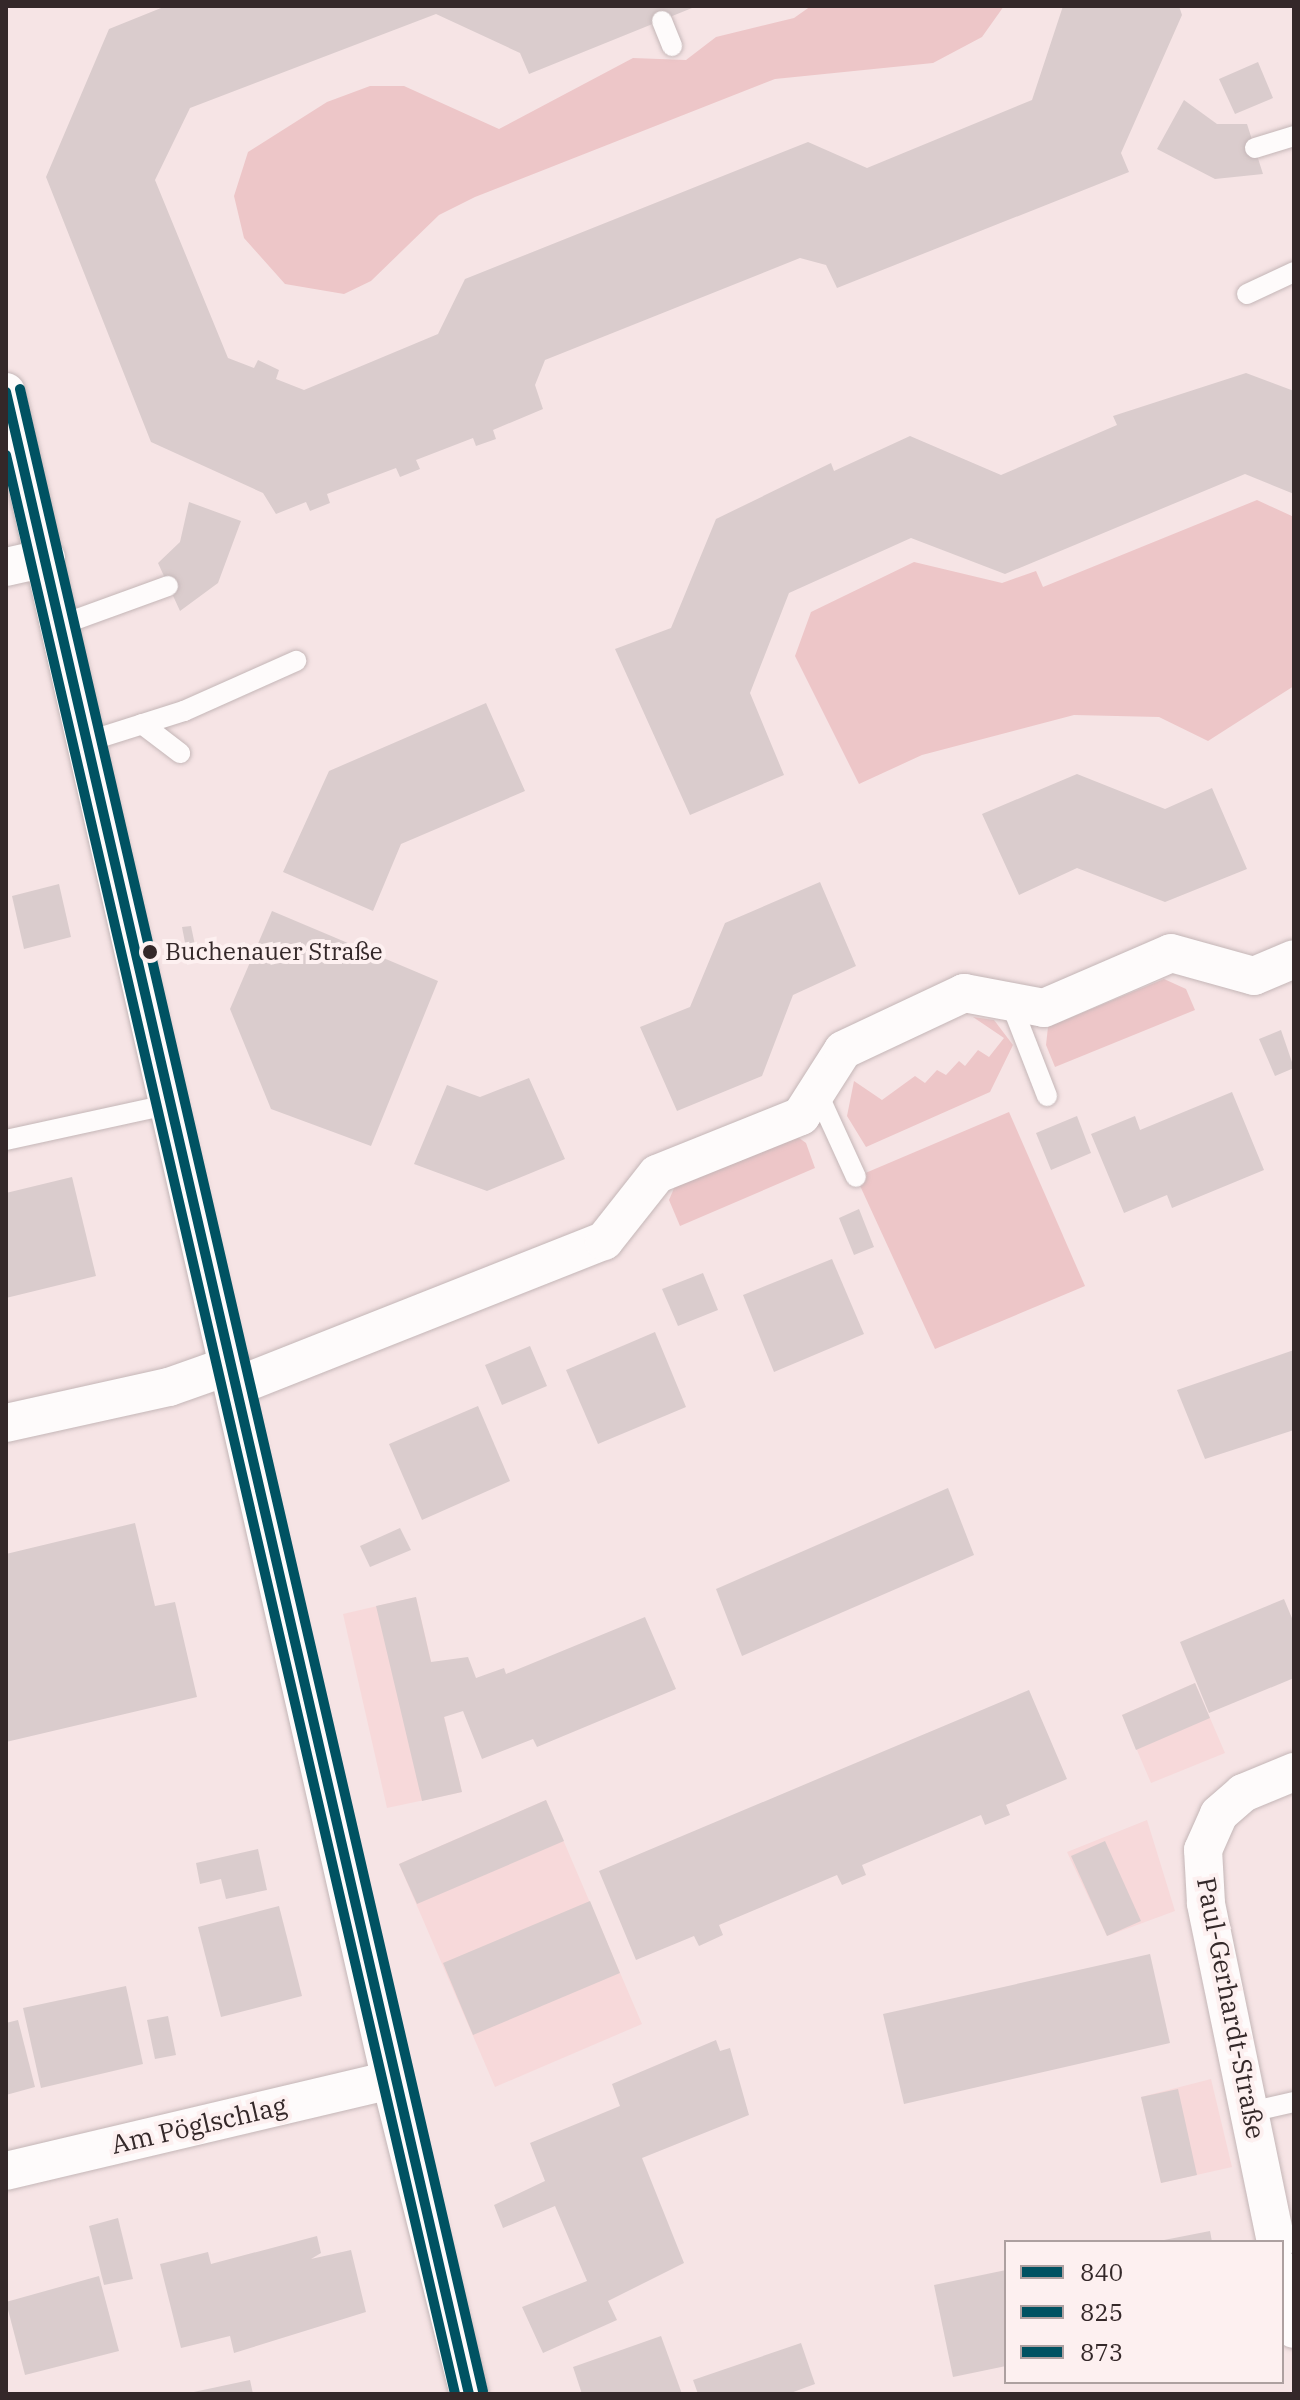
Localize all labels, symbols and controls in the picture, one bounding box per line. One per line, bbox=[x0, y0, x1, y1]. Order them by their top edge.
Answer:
place label: Buchenauer Straße bbox=[165, 938, 383, 966]
marker: Buchenauer Straße bbox=[142, 944, 158, 960]
street label: Paul-Gerhardt-Straße bbox=[1190, 1875, 1272, 2141]
street label: Am Pöglschlag bbox=[108, 2090, 290, 2160]
legend bbox=[1004, 2240, 1284, 2384]
text: 840 bbox=[1080, 2256, 1123, 2288]
text: 825 bbox=[1080, 2296, 1123, 2328]
text: 873 bbox=[1080, 2336, 1123, 2368]

